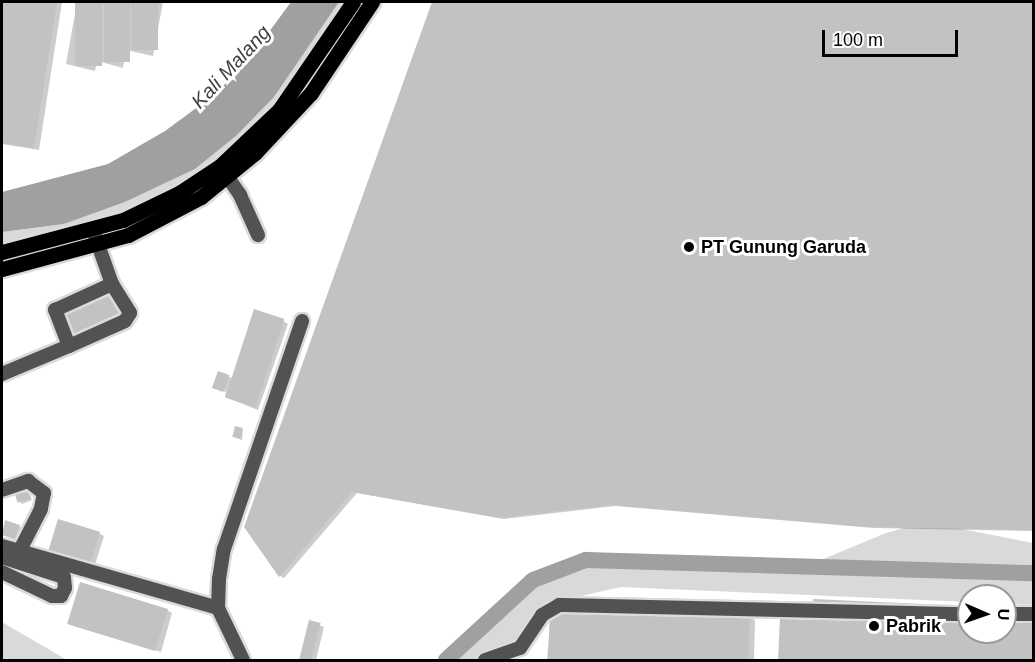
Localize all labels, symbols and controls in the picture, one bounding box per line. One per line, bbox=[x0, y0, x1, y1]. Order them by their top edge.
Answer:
scale bar bbox=[825, 18, 962, 56]
water label: Kali Malang bbox=[187, 21, 275, 113]
text: 100 m bbox=[833, 30, 883, 50]
place label: PT Gunung Garuda bbox=[701, 236, 866, 258]
marker: PT Gunung Garuda bbox=[682, 240, 696, 254]
north arrow bbox=[957, 584, 1017, 644]
text: U bbox=[995, 609, 1012, 621]
place label: Pabrik bbox=[886, 615, 941, 637]
marker: Pabrik bbox=[867, 619, 881, 633]

